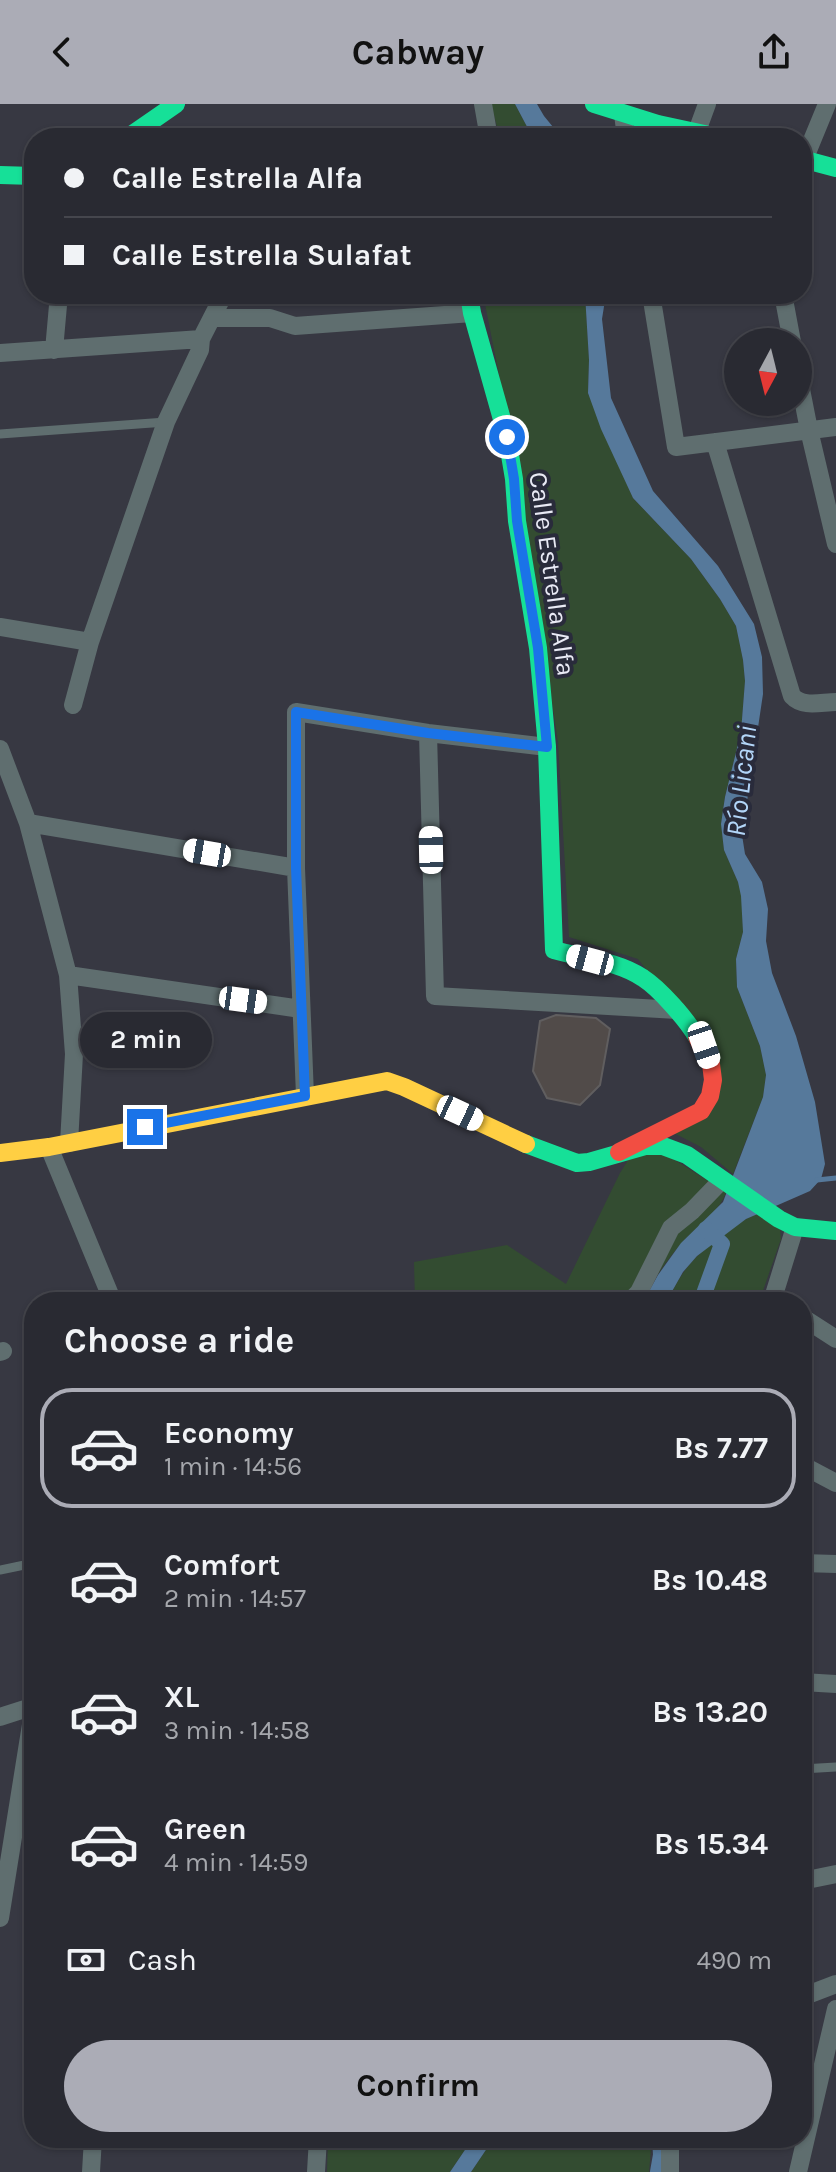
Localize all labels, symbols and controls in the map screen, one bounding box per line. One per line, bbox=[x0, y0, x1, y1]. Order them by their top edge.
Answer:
icon: back bbox=[40, 30, 84, 74]
icon: share bbox=[752, 30, 796, 74]
text: Cabway bbox=[352, 31, 484, 73]
text: Calle Estrella Alfa bbox=[112, 160, 363, 196]
text: Calle Estrella Sulafat bbox=[112, 237, 412, 273]
north arrow bbox=[724, 328, 812, 416]
map controls bbox=[724, 328, 812, 416]
route start bbox=[489, 419, 525, 455]
street label: Calle Estrella Alfa bbox=[522, 470, 582, 678]
water label: Río Licani bbox=[719, 724, 763, 838]
car bbox=[419, 826, 443, 874]
car bbox=[181, 837, 233, 869]
car bbox=[564, 942, 616, 978]
car bbox=[218, 985, 268, 1015]
callout: 2 min bbox=[79, 1011, 211, 1067]
car bbox=[685, 1018, 723, 1072]
text: 2 min bbox=[110, 1024, 182, 1055]
car bbox=[433, 1092, 487, 1134]
route end bbox=[127, 1109, 163, 1145]
text: Choose a ride bbox=[64, 1319, 294, 1361]
icon: car bbox=[68, 1412, 140, 1484]
text: Economy bbox=[164, 1415, 294, 1451]
text: Bs 7.77 bbox=[674, 1430, 768, 1466]
text: 1 min · 14:56 bbox=[164, 1451, 302, 1482]
icon: car bbox=[68, 1544, 140, 1616]
text: Comfort bbox=[164, 1547, 280, 1583]
text: Bs 10.48 bbox=[652, 1562, 768, 1598]
text: 2 min · 14:57 bbox=[164, 1583, 306, 1614]
icon: car bbox=[68, 1676, 140, 1748]
text: XL bbox=[164, 1679, 199, 1715]
text: Bs 13.20 bbox=[652, 1694, 768, 1730]
text: 3 min · 14:58 bbox=[164, 1715, 310, 1746]
icon: car bbox=[68, 1808, 140, 1880]
text: Green bbox=[164, 1811, 247, 1847]
text: Bs 15.34 bbox=[654, 1826, 768, 1862]
text: 4 min · 14:59 bbox=[164, 1847, 308, 1878]
icon: cash bbox=[64, 1938, 108, 1982]
text: Cash bbox=[128, 1942, 197, 1978]
text: 490 m bbox=[696, 1945, 772, 1976]
button: Confirm bbox=[64, 2040, 772, 2132]

